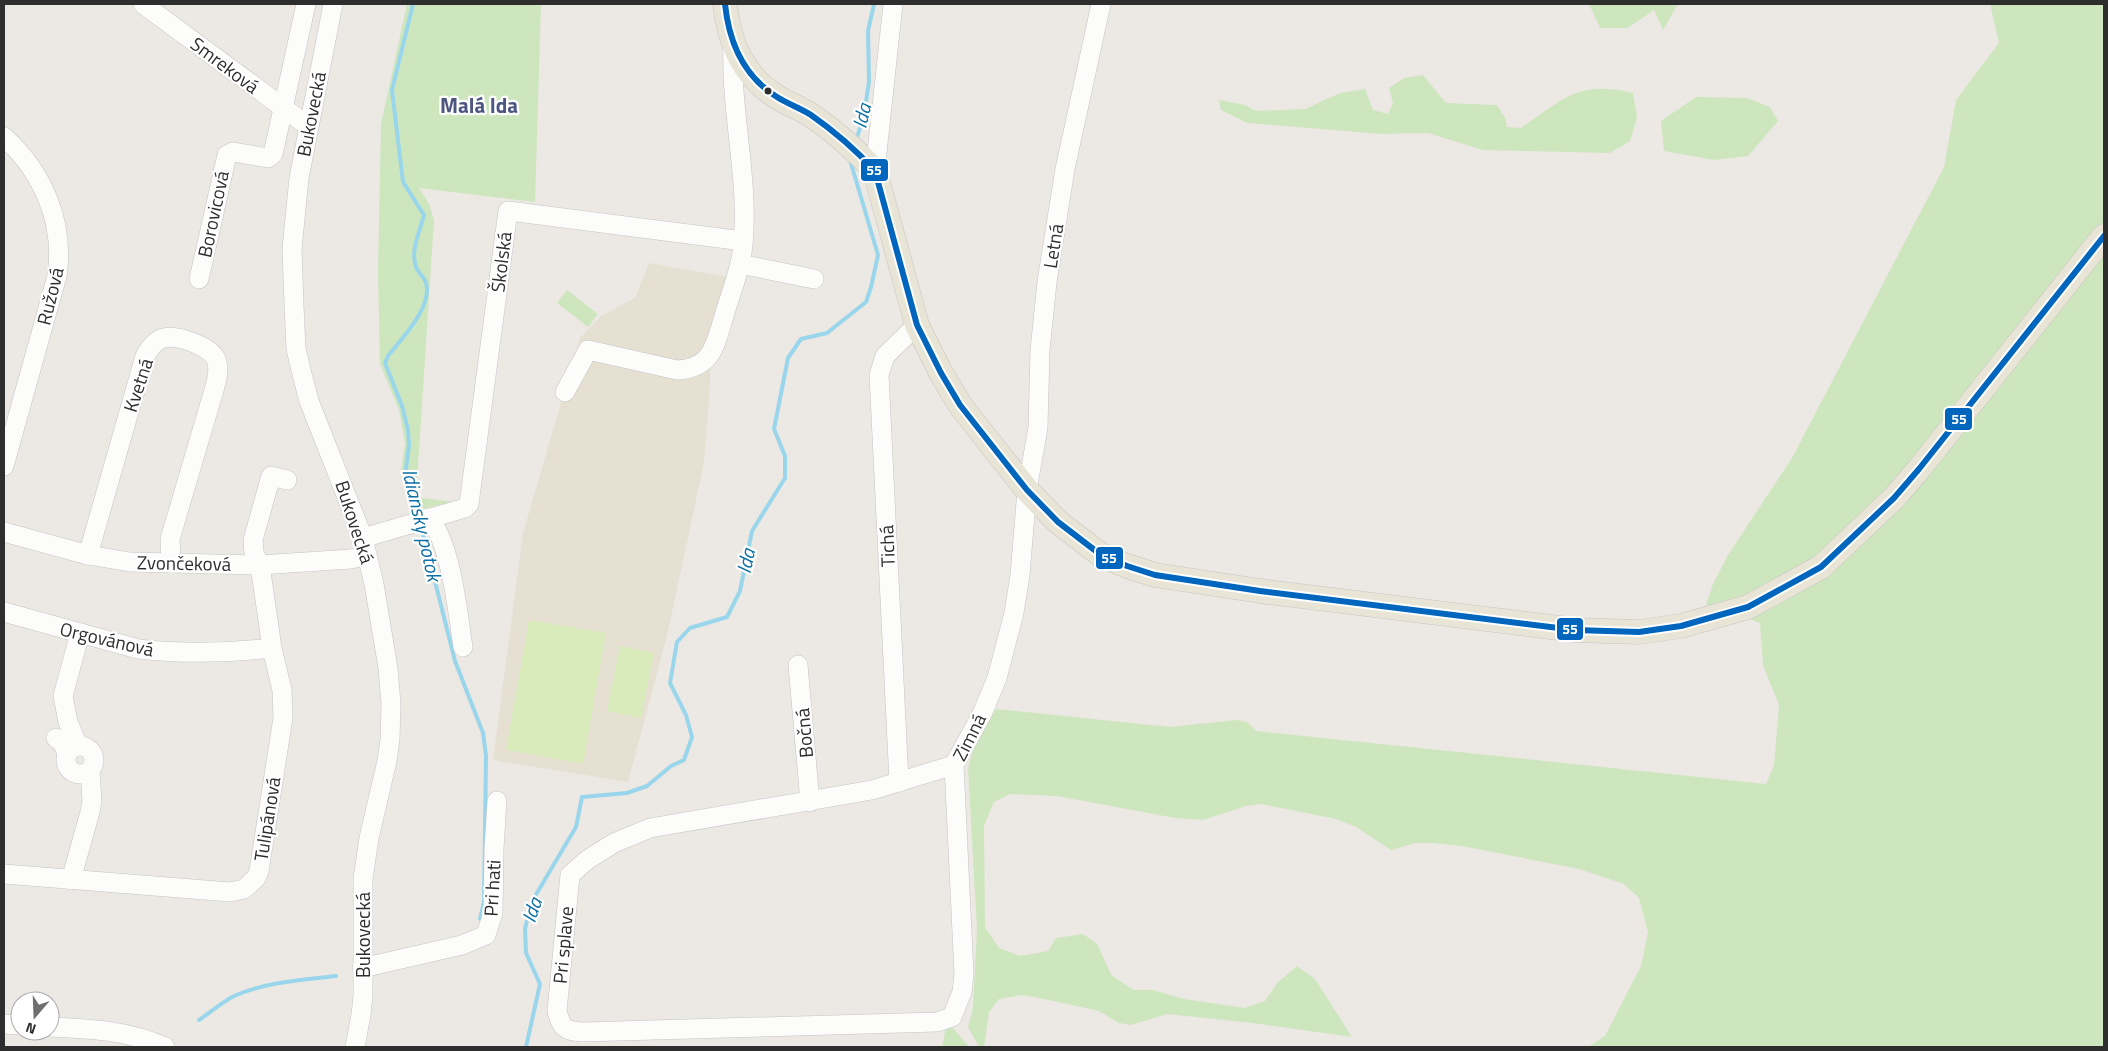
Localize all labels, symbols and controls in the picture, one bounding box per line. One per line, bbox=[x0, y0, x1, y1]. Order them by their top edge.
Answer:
street label: Smreková bbox=[185, 29, 266, 100]
street label: Bukovecká bbox=[288, 68, 333, 159]
unlabelled marker bbox=[763, 86, 773, 96]
district label: Malá Ida bbox=[440, 89, 518, 121]
water label: Ida bbox=[844, 99, 880, 131]
line badge: 55 bbox=[860, 158, 889, 182]
text: 55 bbox=[866, 159, 882, 180]
street label: Borovicová bbox=[189, 167, 236, 260]
street label: Letná bbox=[1035, 221, 1070, 270]
street label: Školská bbox=[482, 229, 519, 294]
street label: Ružová bbox=[28, 263, 71, 328]
street label: Kvetná bbox=[115, 354, 160, 416]
line badge: 55 bbox=[1944, 407, 1973, 431]
text: 55 bbox=[1951, 408, 1967, 429]
water label: Idiansky potok bbox=[395, 466, 451, 586]
street label: Bukovecká bbox=[328, 477, 383, 568]
street label: Tichá bbox=[871, 524, 902, 568]
water label: Ida bbox=[728, 545, 763, 576]
line badge: 55 bbox=[1095, 546, 1124, 570]
street label: Zvončeková bbox=[137, 547, 232, 578]
text: 55 bbox=[1101, 547, 1117, 568]
street label: Orgovánová bbox=[57, 614, 157, 664]
line badge: 55 bbox=[1556, 617, 1584, 641]
text: 55 bbox=[1562, 618, 1578, 639]
street label: Bočná bbox=[787, 707, 820, 759]
street label: Zimná bbox=[944, 708, 993, 766]
street label: Tulipánová bbox=[246, 774, 288, 863]
street label: Pri hati bbox=[476, 859, 507, 917]
street label: Bukovecká bbox=[348, 892, 377, 978]
water label: Ida bbox=[513, 892, 551, 926]
street label: Pri splave bbox=[545, 905, 580, 985]
north arrow bbox=[10, 991, 60, 1041]
text: N bbox=[23, 1017, 39, 1040]

